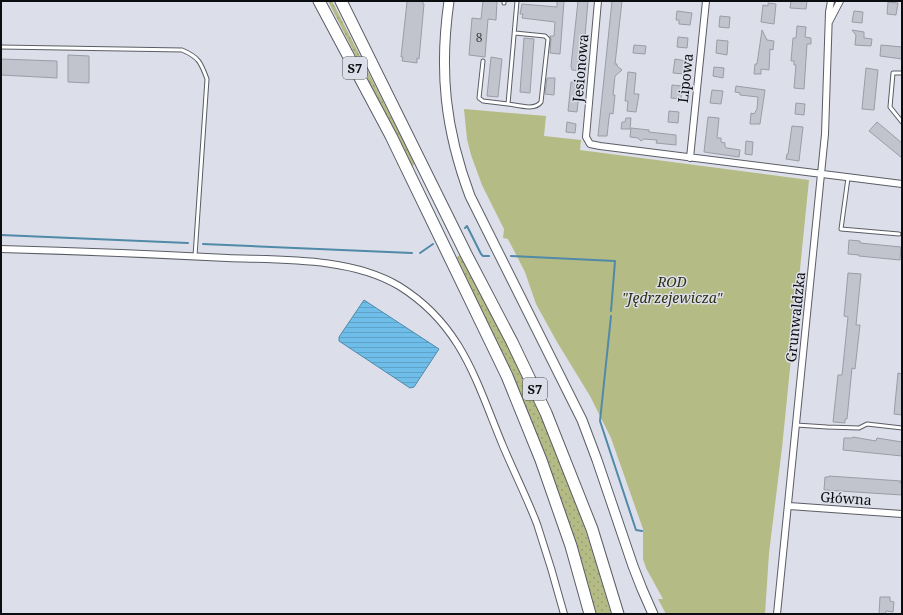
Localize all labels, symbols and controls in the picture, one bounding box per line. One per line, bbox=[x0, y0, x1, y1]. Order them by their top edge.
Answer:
house number: 8 bbox=[476, 29, 483, 46]
street label: Jesionowa bbox=[567, 33, 592, 104]
street label: Lipowa bbox=[673, 52, 697, 104]
road number: S7 bbox=[343, 57, 367, 79]
street label: Grunwaldzka bbox=[781, 271, 809, 363]
park label: ROD "Jędrzejewicza" bbox=[622, 272, 723, 307]
road number: S7 bbox=[523, 378, 547, 400]
street label: Główna bbox=[820, 487, 873, 509]

